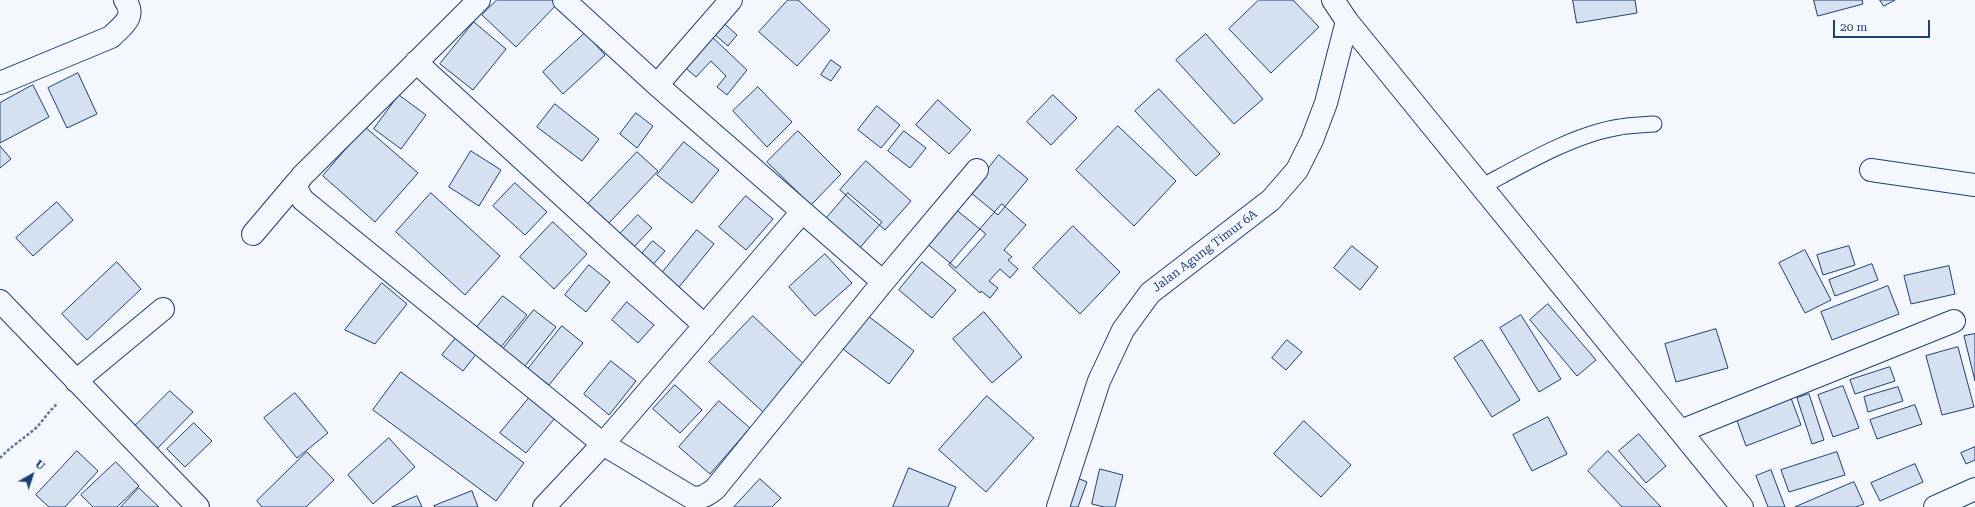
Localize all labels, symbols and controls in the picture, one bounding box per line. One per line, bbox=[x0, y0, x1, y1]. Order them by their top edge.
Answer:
scale bar bbox=[1835, 12, 1932, 38]
text: 20 m bbox=[1840, 20, 1867, 34]
street label: Jalan Agung Timur 6A bbox=[1150, 207, 1260, 295]
north arrow bbox=[12, 455, 52, 495]
text: U bbox=[32, 458, 47, 473]

